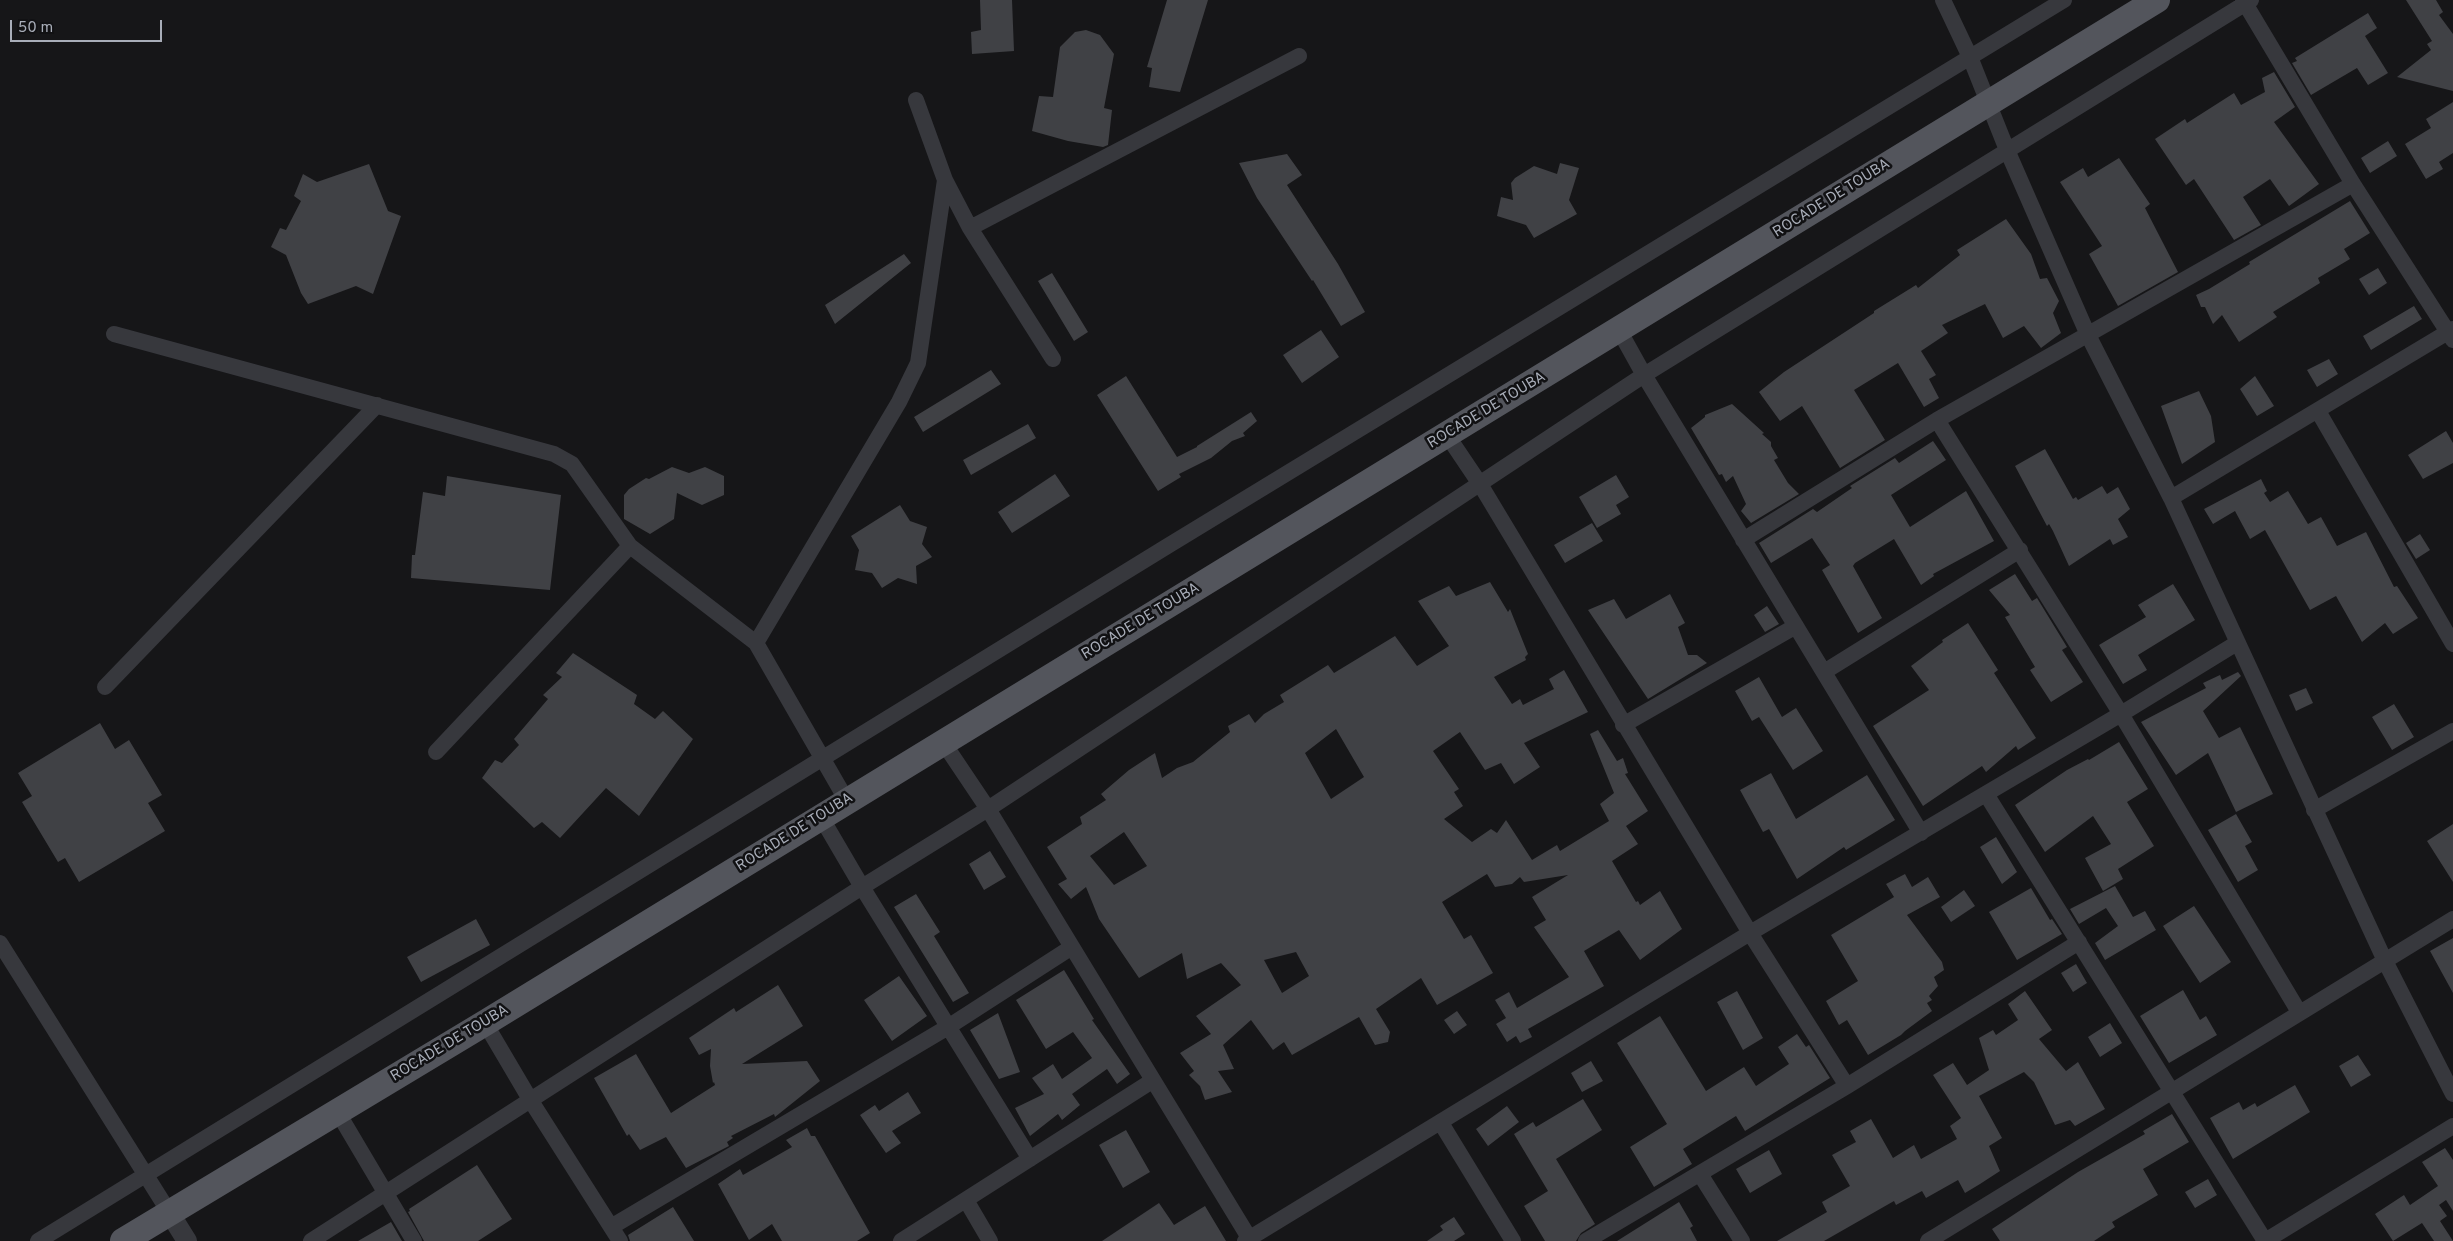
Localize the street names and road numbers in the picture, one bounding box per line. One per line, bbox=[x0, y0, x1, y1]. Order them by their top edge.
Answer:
street label: ROCADE DE TOUBA bbox=[1770, 156, 1894, 242]
street label: ROCADE DE TOUBA bbox=[1425, 369, 1549, 453]
street label: ROCADE DE TOUBA bbox=[1079, 580, 1203, 664]
street label: ROCADE DE TOUBA bbox=[733, 790, 857, 876]
street label: ROCADE DE TOUBA bbox=[388, 1002, 512, 1086]

